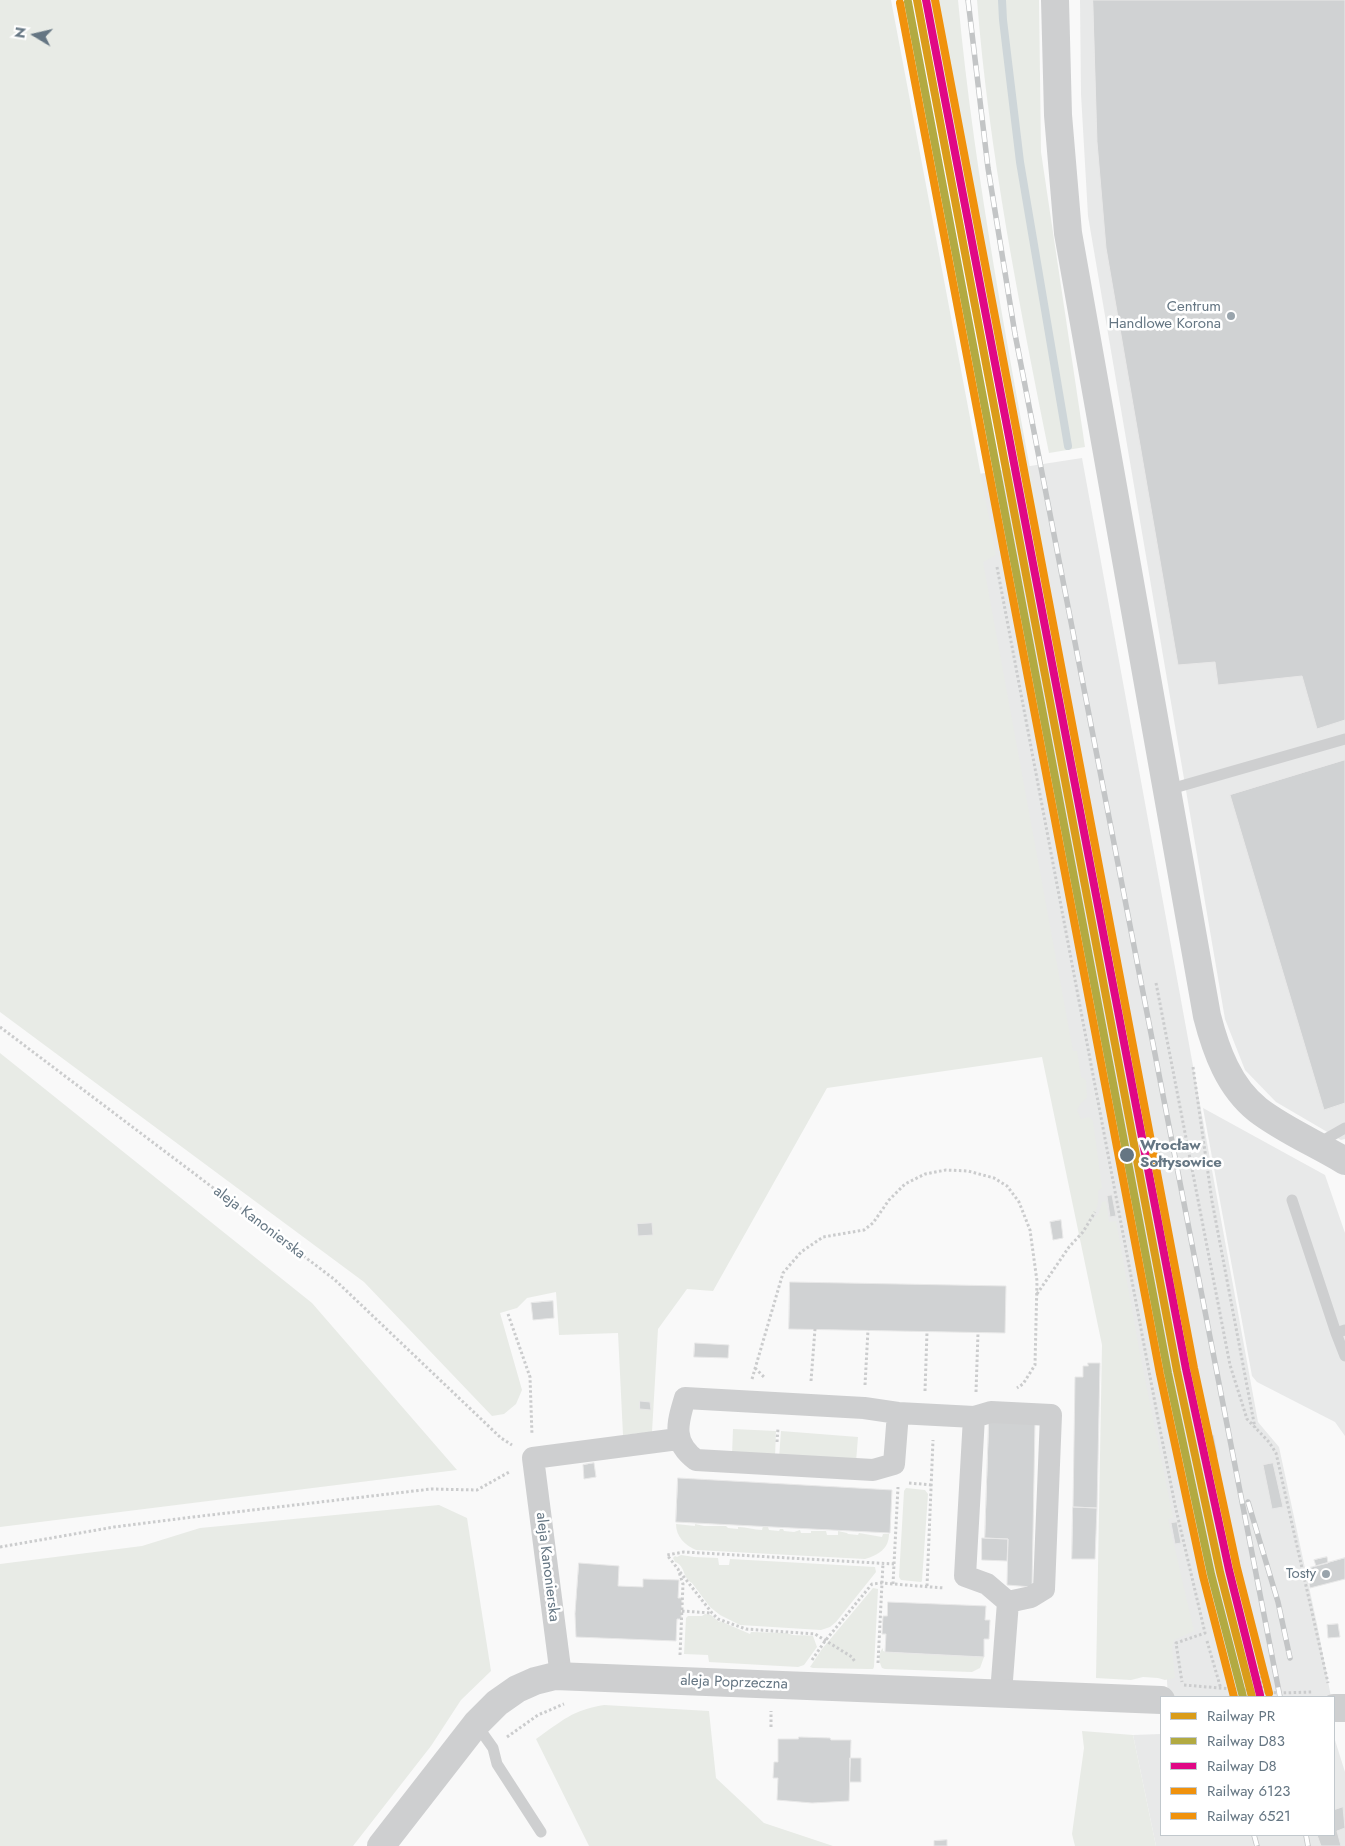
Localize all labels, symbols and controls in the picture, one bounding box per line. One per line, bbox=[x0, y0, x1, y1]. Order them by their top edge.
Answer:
north arrow bbox=[10, 10, 60, 60]
text: N bbox=[9, 26, 31, 40]
place label: Centrum Handlowe Korona bbox=[1109, 298, 1221, 333]
marker: Centrum Handlowe Korona bbox=[1225, 310, 1237, 322]
place label: Wrocław Sołtysowice bbox=[1140, 1137, 1222, 1172]
marker: Wrocław Sołtysowice bbox=[1118, 1146, 1136, 1164]
street label: aleja Kanonierska bbox=[210, 1183, 308, 1263]
street label: aleja Kanonierska bbox=[531, 1511, 563, 1623]
place label: Tosty bbox=[1286, 1565, 1316, 1583]
marker: Tosty bbox=[1320, 1568, 1332, 1580]
street label: aleja Poprzeczna bbox=[680, 1672, 788, 1694]
legend bbox=[1160, 1696, 1335, 1836]
text: Railway PR bbox=[1207, 1705, 1275, 1727]
text: Railway D83 bbox=[1207, 1730, 1285, 1752]
text: Railway D8 bbox=[1207, 1755, 1277, 1777]
text: Railway 6123 bbox=[1207, 1780, 1291, 1802]
text: Railway 6521 bbox=[1207, 1805, 1291, 1827]

